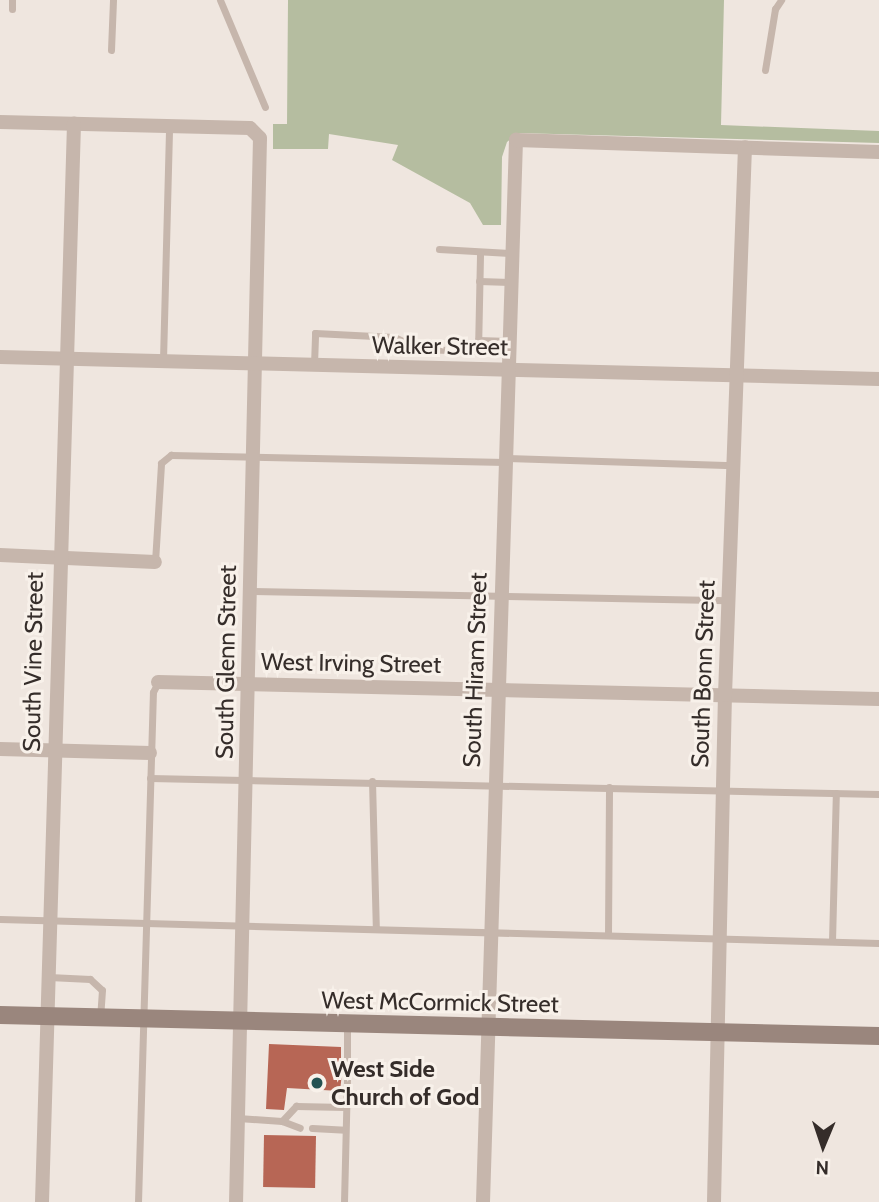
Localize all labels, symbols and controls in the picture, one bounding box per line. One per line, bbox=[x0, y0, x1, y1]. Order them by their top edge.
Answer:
street label: Walker Street bbox=[372, 330, 508, 362]
street label: South Glenn Street bbox=[210, 565, 242, 759]
street label: South Vine Street bbox=[17, 572, 49, 752]
street label: South Hiram Street bbox=[457, 572, 493, 768]
street label: South Bonn Street bbox=[685, 580, 721, 768]
street label: West Irving Street bbox=[261, 647, 441, 679]
street label: West McCormick Street bbox=[321, 986, 559, 1018]
place label: West Side Church of God bbox=[331, 1055, 480, 1111]
marker: West Side Church of God bbox=[309, 1075, 325, 1091]
north arrow bbox=[788, 1111, 858, 1181]
text: N bbox=[815, 1156, 829, 1179]

